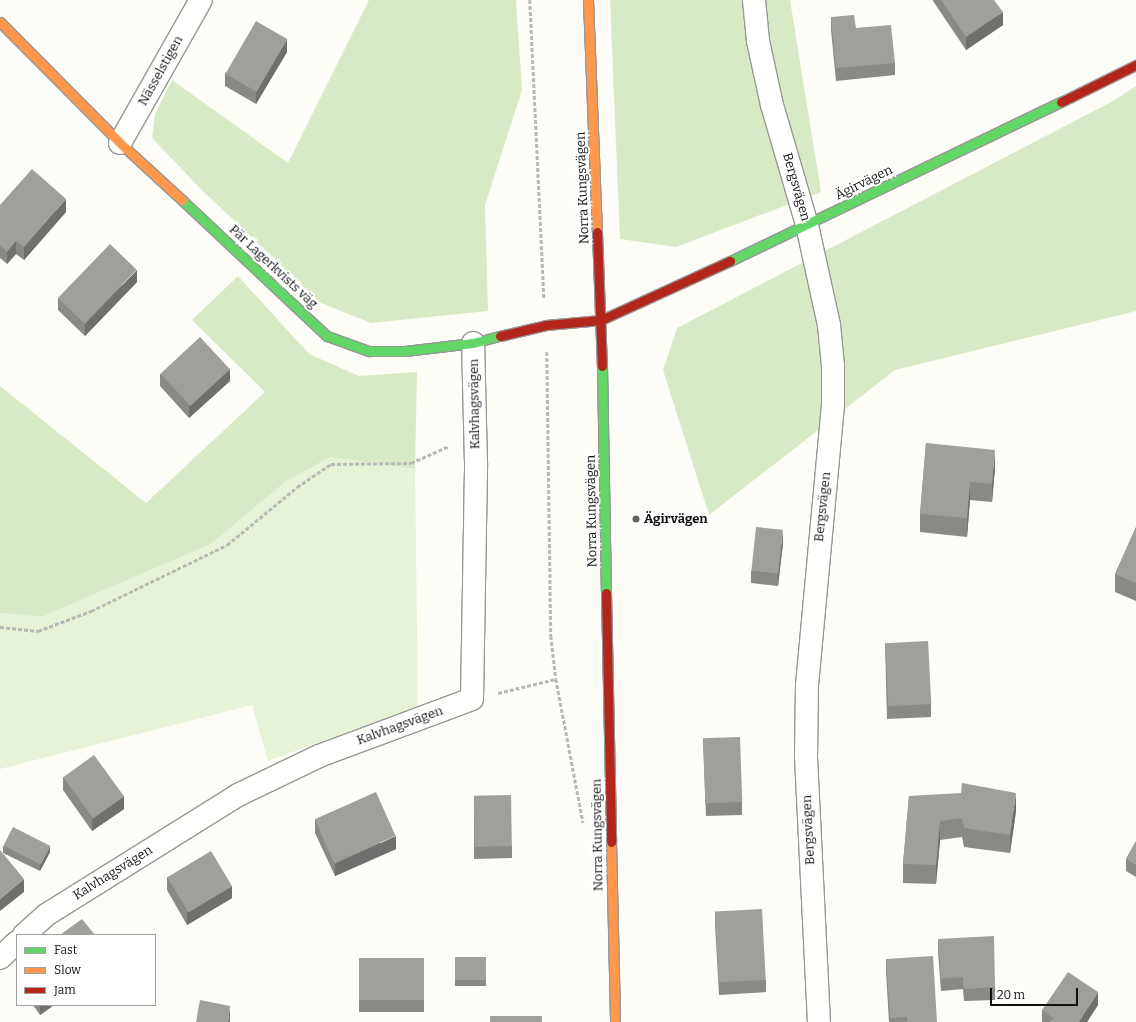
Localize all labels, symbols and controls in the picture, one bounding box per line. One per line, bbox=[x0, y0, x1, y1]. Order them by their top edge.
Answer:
street label: Nässelstigen bbox=[135, 33, 187, 109]
street label: Norra Kungsvägen bbox=[573, 131, 593, 245]
street label: Bergsvägen bbox=[779, 151, 813, 223]
street label: Ägirvägen bbox=[833, 162, 895, 204]
street label: Pär Lagerkvists väg bbox=[226, 222, 320, 312]
street label: Kalvhagsvägen bbox=[466, 359, 484, 449]
street label: Norra Kungsvägen bbox=[583, 455, 601, 567]
street label: Bergsvägen bbox=[812, 471, 834, 543]
place label: Ägirvägen bbox=[644, 511, 708, 527]
marker: Ägirvägen bbox=[631, 514, 641, 524]
street label: Kalvhagsvägen bbox=[355, 703, 445, 749]
street label: Norra Kungsvägen bbox=[589, 779, 607, 891]
street label: Bergsvägen bbox=[799, 795, 819, 865]
street label: Kalvhagsvägen bbox=[71, 842, 155, 904]
legend bbox=[16, 934, 156, 1006]
text: Fast bbox=[54, 943, 77, 957]
text: Slow bbox=[54, 963, 81, 977]
scale bar bbox=[992, 980, 1080, 1006]
text: Jam bbox=[54, 983, 76, 997]
text: 20 m bbox=[997, 988, 1025, 1002]

